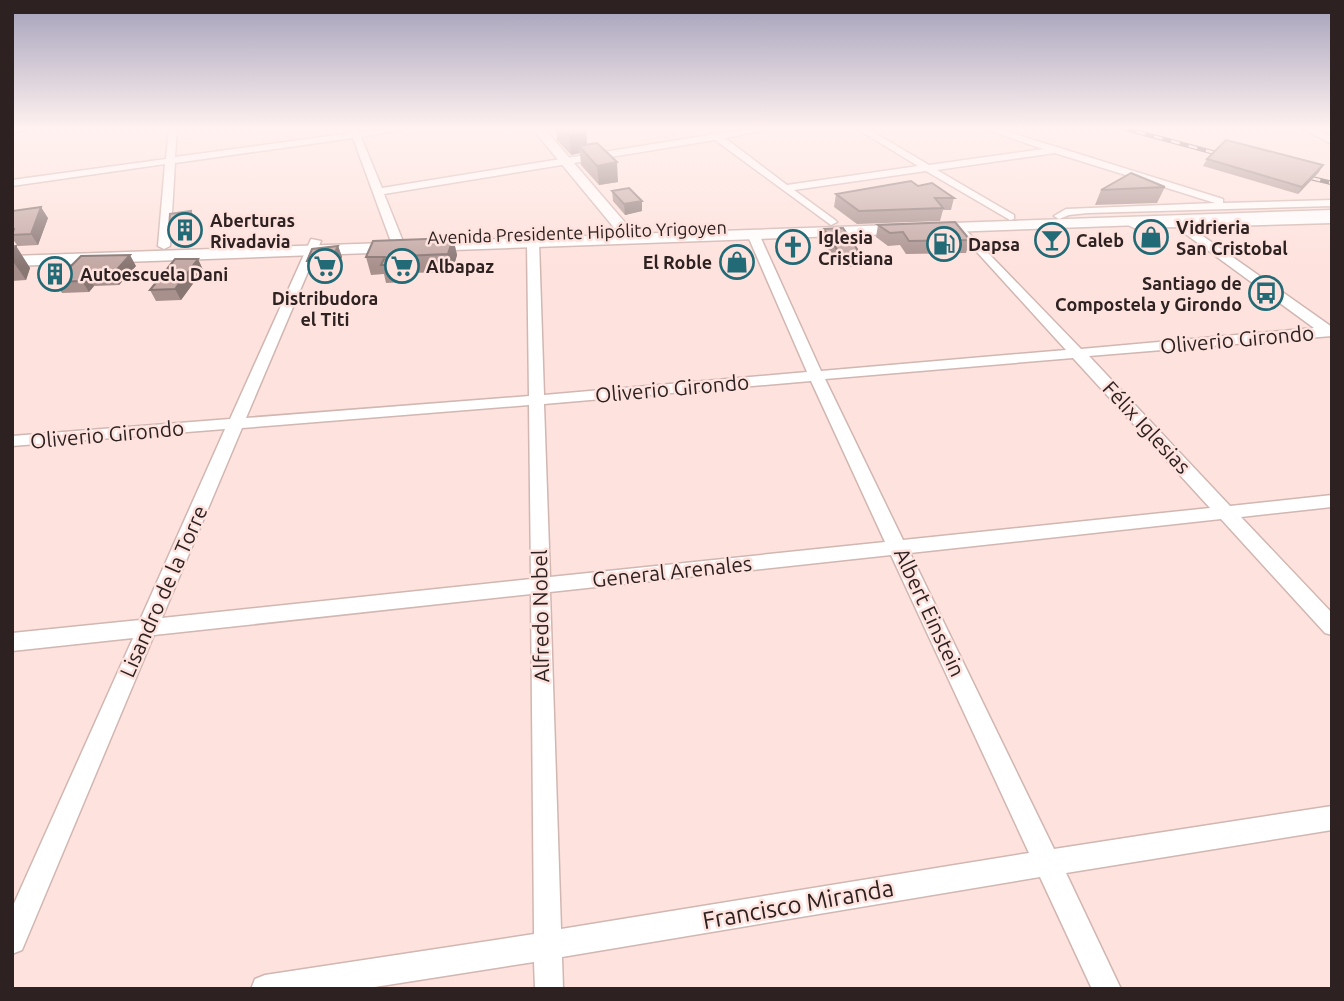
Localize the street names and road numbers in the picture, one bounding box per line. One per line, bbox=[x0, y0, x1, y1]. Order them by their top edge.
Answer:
street label: Avenida Presidente Hipólito Yrigoyen bbox=[427, 217, 727, 247]
street label: Oliverio Girondo bbox=[1159, 320, 1315, 358]
street label: Oliverio Girondo bbox=[594, 369, 750, 407]
street label: Félix Iglesias bbox=[1098, 376, 1196, 478]
street label: Oliverio Girondo bbox=[29, 415, 185, 453]
street label: Lisandro de la Torre bbox=[114, 501, 212, 681]
street label: Albert Einstein bbox=[890, 544, 970, 680]
street label: Alfredo Nobel bbox=[527, 549, 553, 683]
street label: General Arenales bbox=[591, 551, 753, 591]
street label: Francisco Miranda bbox=[700, 874, 896, 934]

